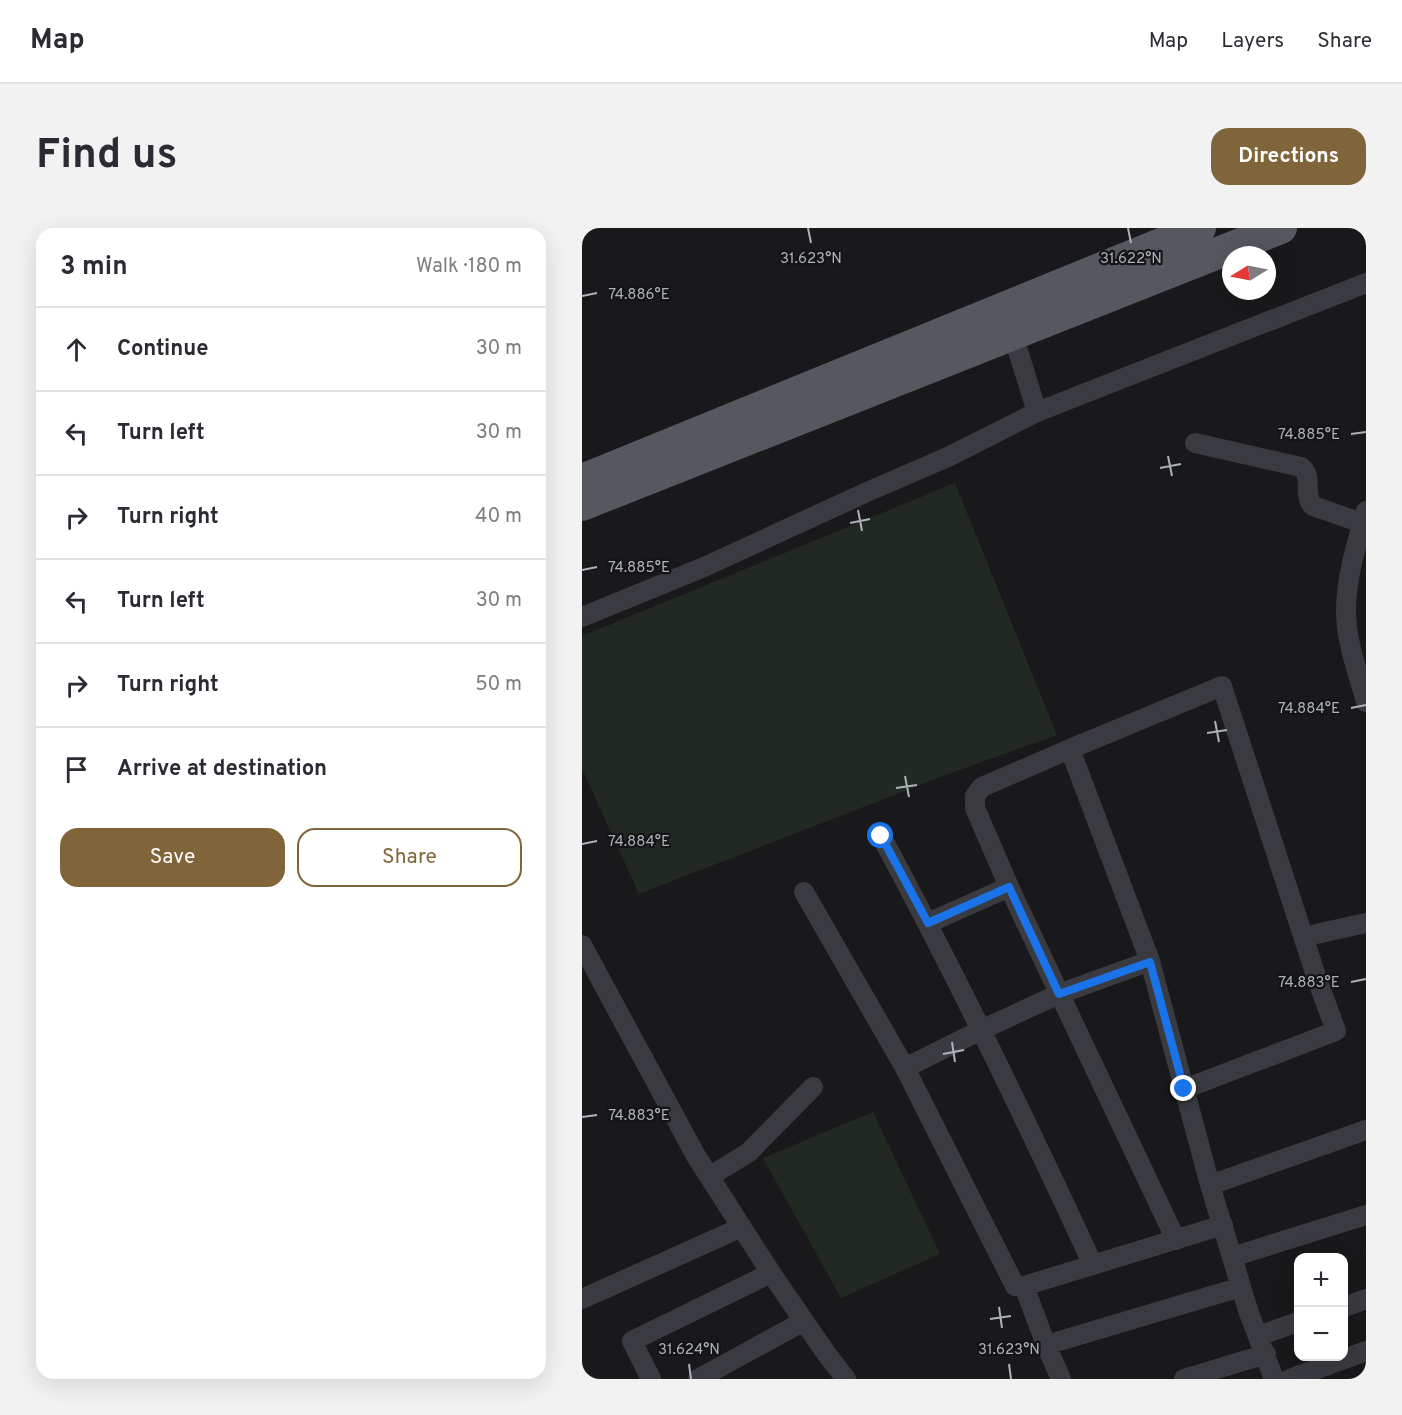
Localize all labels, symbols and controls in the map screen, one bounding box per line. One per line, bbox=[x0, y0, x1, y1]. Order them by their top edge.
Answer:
text: Map bbox=[30, 23, 85, 59]
text: Map bbox=[1149, 28, 1188, 55]
text: Layers bbox=[1221, 28, 1284, 55]
text: Share bbox=[1317, 28, 1372, 55]
button: Directions bbox=[1211, 128, 1366, 185]
text: Find us bbox=[36, 130, 177, 183]
north arrow bbox=[1222, 246, 1276, 300]
text: 31.623°N bbox=[780, 250, 842, 269]
text: 31.622°N bbox=[1100, 250, 1162, 269]
text: 3 min bbox=[60, 251, 128, 284]
text: Walk · 180 m bbox=[416, 254, 522, 280]
text: 74.886°E bbox=[608, 286, 670, 305]
icon: ahead bbox=[60, 333, 93, 366]
text: Continue bbox=[117, 336, 208, 363]
text: 30 m bbox=[476, 336, 522, 362]
icon: left bbox=[60, 417, 93, 450]
text: Turn left bbox=[117, 420, 205, 447]
text: 30 m bbox=[476, 420, 522, 446]
text: 74.885°E bbox=[1278, 426, 1340, 445]
icon: right bbox=[60, 501, 93, 534]
text: Turn right bbox=[117, 504, 219, 531]
text: 40 m bbox=[475, 504, 522, 530]
text: 74.885°E bbox=[608, 559, 670, 578]
icon: left bbox=[60, 585, 93, 618]
text: Turn left bbox=[117, 588, 205, 615]
text: 30 m bbox=[476, 588, 522, 614]
icon: right bbox=[60, 669, 93, 702]
text: Turn right bbox=[117, 672, 219, 699]
text: 50 m bbox=[475, 672, 522, 698]
text: 74.884°E bbox=[1278, 700, 1340, 719]
icon: arrive bbox=[60, 753, 93, 786]
text: Arrive at destination bbox=[117, 756, 327, 783]
route start bbox=[867, 822, 893, 848]
button: Save bbox=[60, 828, 285, 887]
button: Share bbox=[297, 828, 522, 887]
text: 74.884°E bbox=[608, 833, 670, 852]
text: 74.883°E bbox=[1278, 974, 1340, 993]
route end bbox=[1170, 1075, 1196, 1101]
text: 74.883°E bbox=[608, 1107, 670, 1126]
map controls bbox=[1294, 1253, 1348, 1361]
button: + bbox=[1294, 1253, 1348, 1307]
button: − bbox=[1294, 1307, 1348, 1361]
text: 31.624°N bbox=[658, 1341, 720, 1360]
text: 31.623°N bbox=[978, 1341, 1040, 1360]

